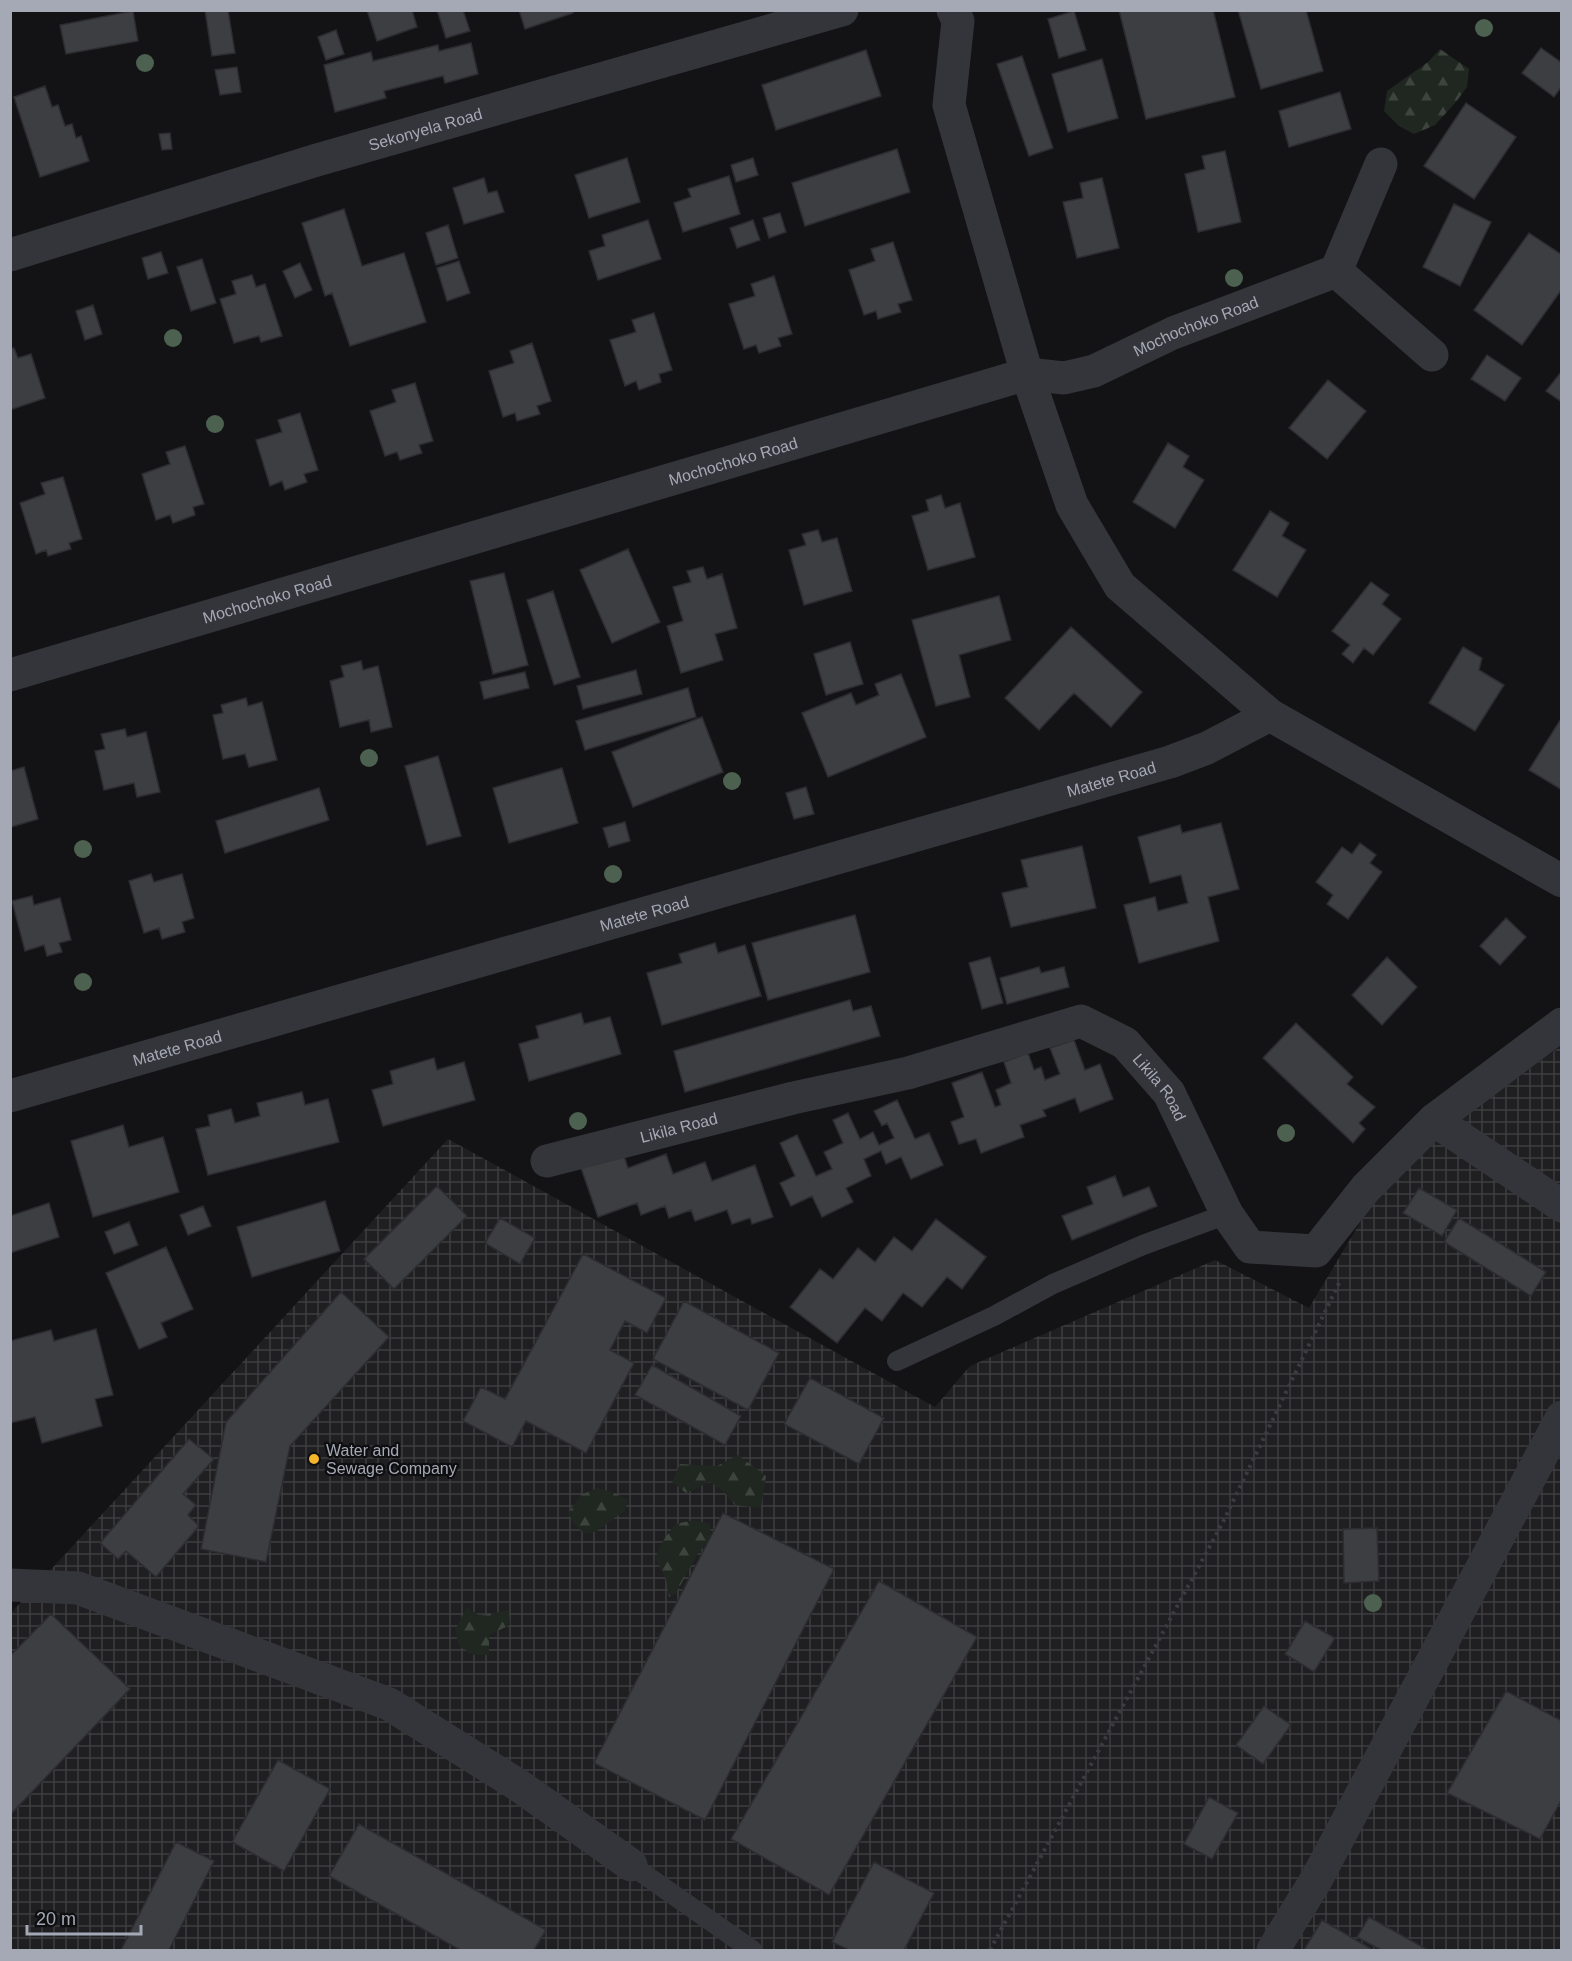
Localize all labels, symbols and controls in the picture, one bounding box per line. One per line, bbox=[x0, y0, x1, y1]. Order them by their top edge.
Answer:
street label: Sekonyela Road bbox=[367, 105, 484, 154]
street label: Mochochoko Road bbox=[1131, 293, 1261, 360]
street label: Mochochoko Road bbox=[667, 434, 800, 489]
street label: Mochochoko Road bbox=[201, 572, 334, 627]
street label: Matete Road bbox=[1065, 759, 1158, 800]
street label: Matete Road bbox=[598, 893, 691, 935]
street label: Matete Road bbox=[131, 1027, 224, 1069]
street label: Likila Road bbox=[1129, 1050, 1189, 1124]
street label: Likila Road bbox=[638, 1110, 719, 1146]
place label: Water and Sewage Company bbox=[326, 1442, 457, 1477]
marker: Water and Sewage Company bbox=[307, 1452, 321, 1466]
scale bar bbox=[27, 1898, 141, 1936]
text: 20 m bbox=[36, 1909, 76, 1929]

